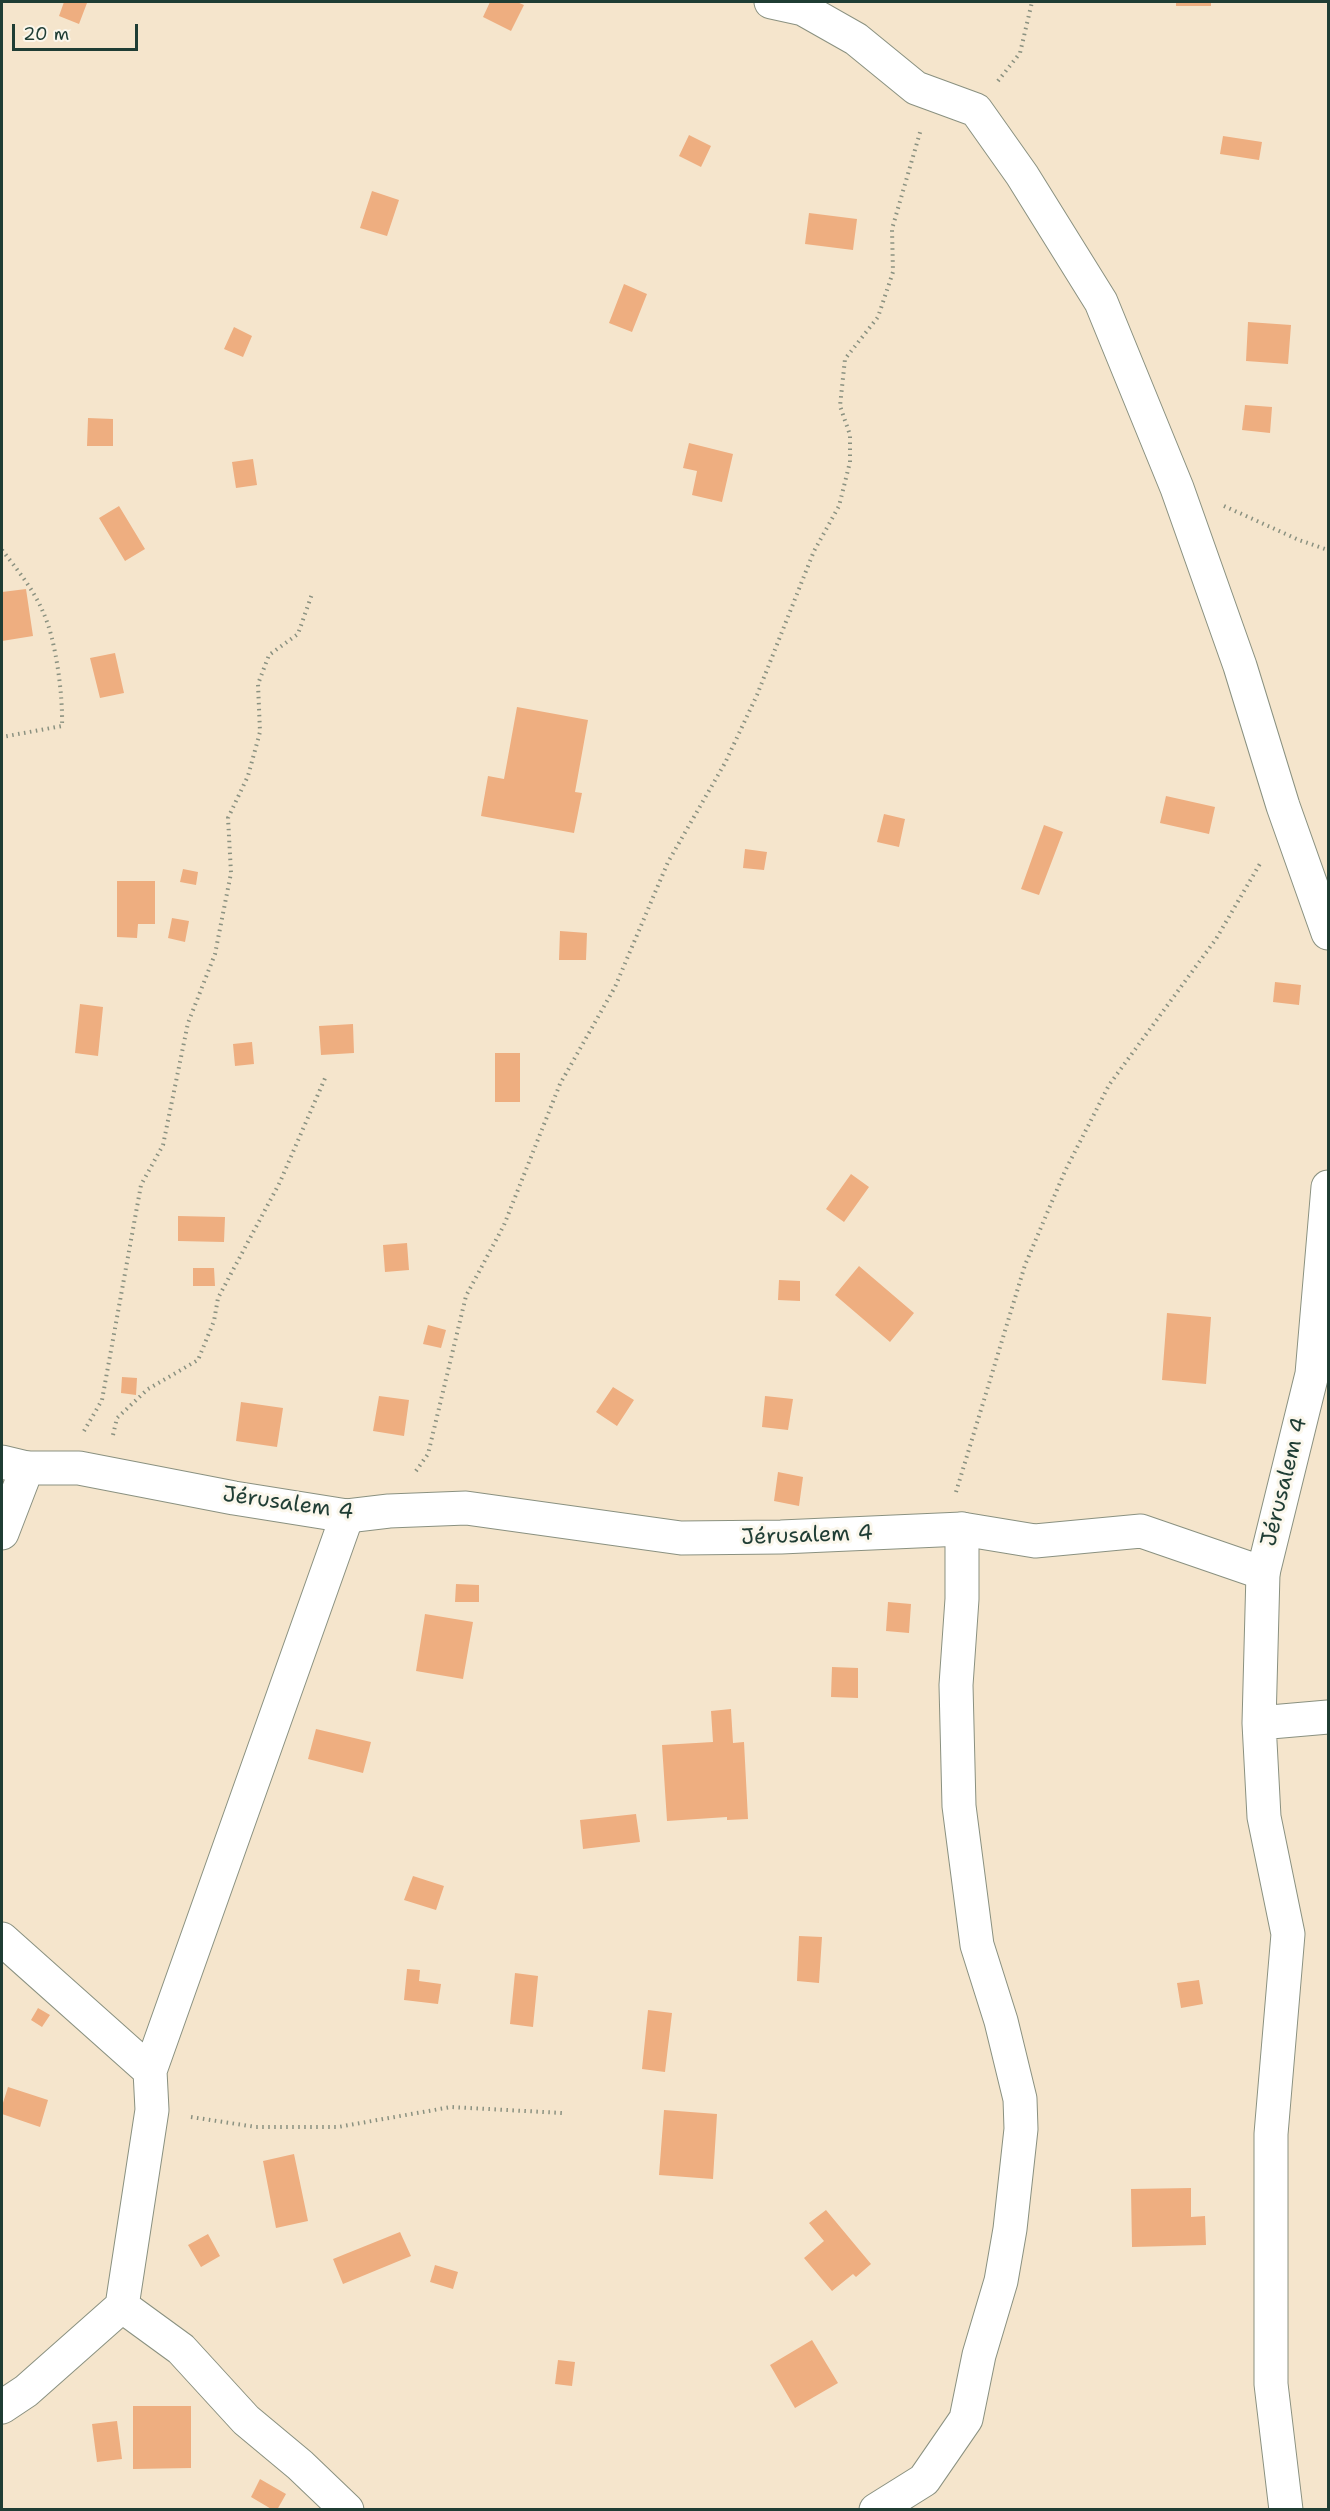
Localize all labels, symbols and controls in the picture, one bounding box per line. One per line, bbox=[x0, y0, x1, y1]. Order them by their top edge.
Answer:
scale bar bbox=[15, 12, 141, 50]
text: 20 m bbox=[23, 22, 69, 46]
street label: Jérusalem 4 bbox=[1256, 1415, 1314, 1549]
street label: Jérusalem 4 bbox=[221, 1482, 355, 1526]
street label: Jérusalem 4 bbox=[741, 1521, 873, 1551]

